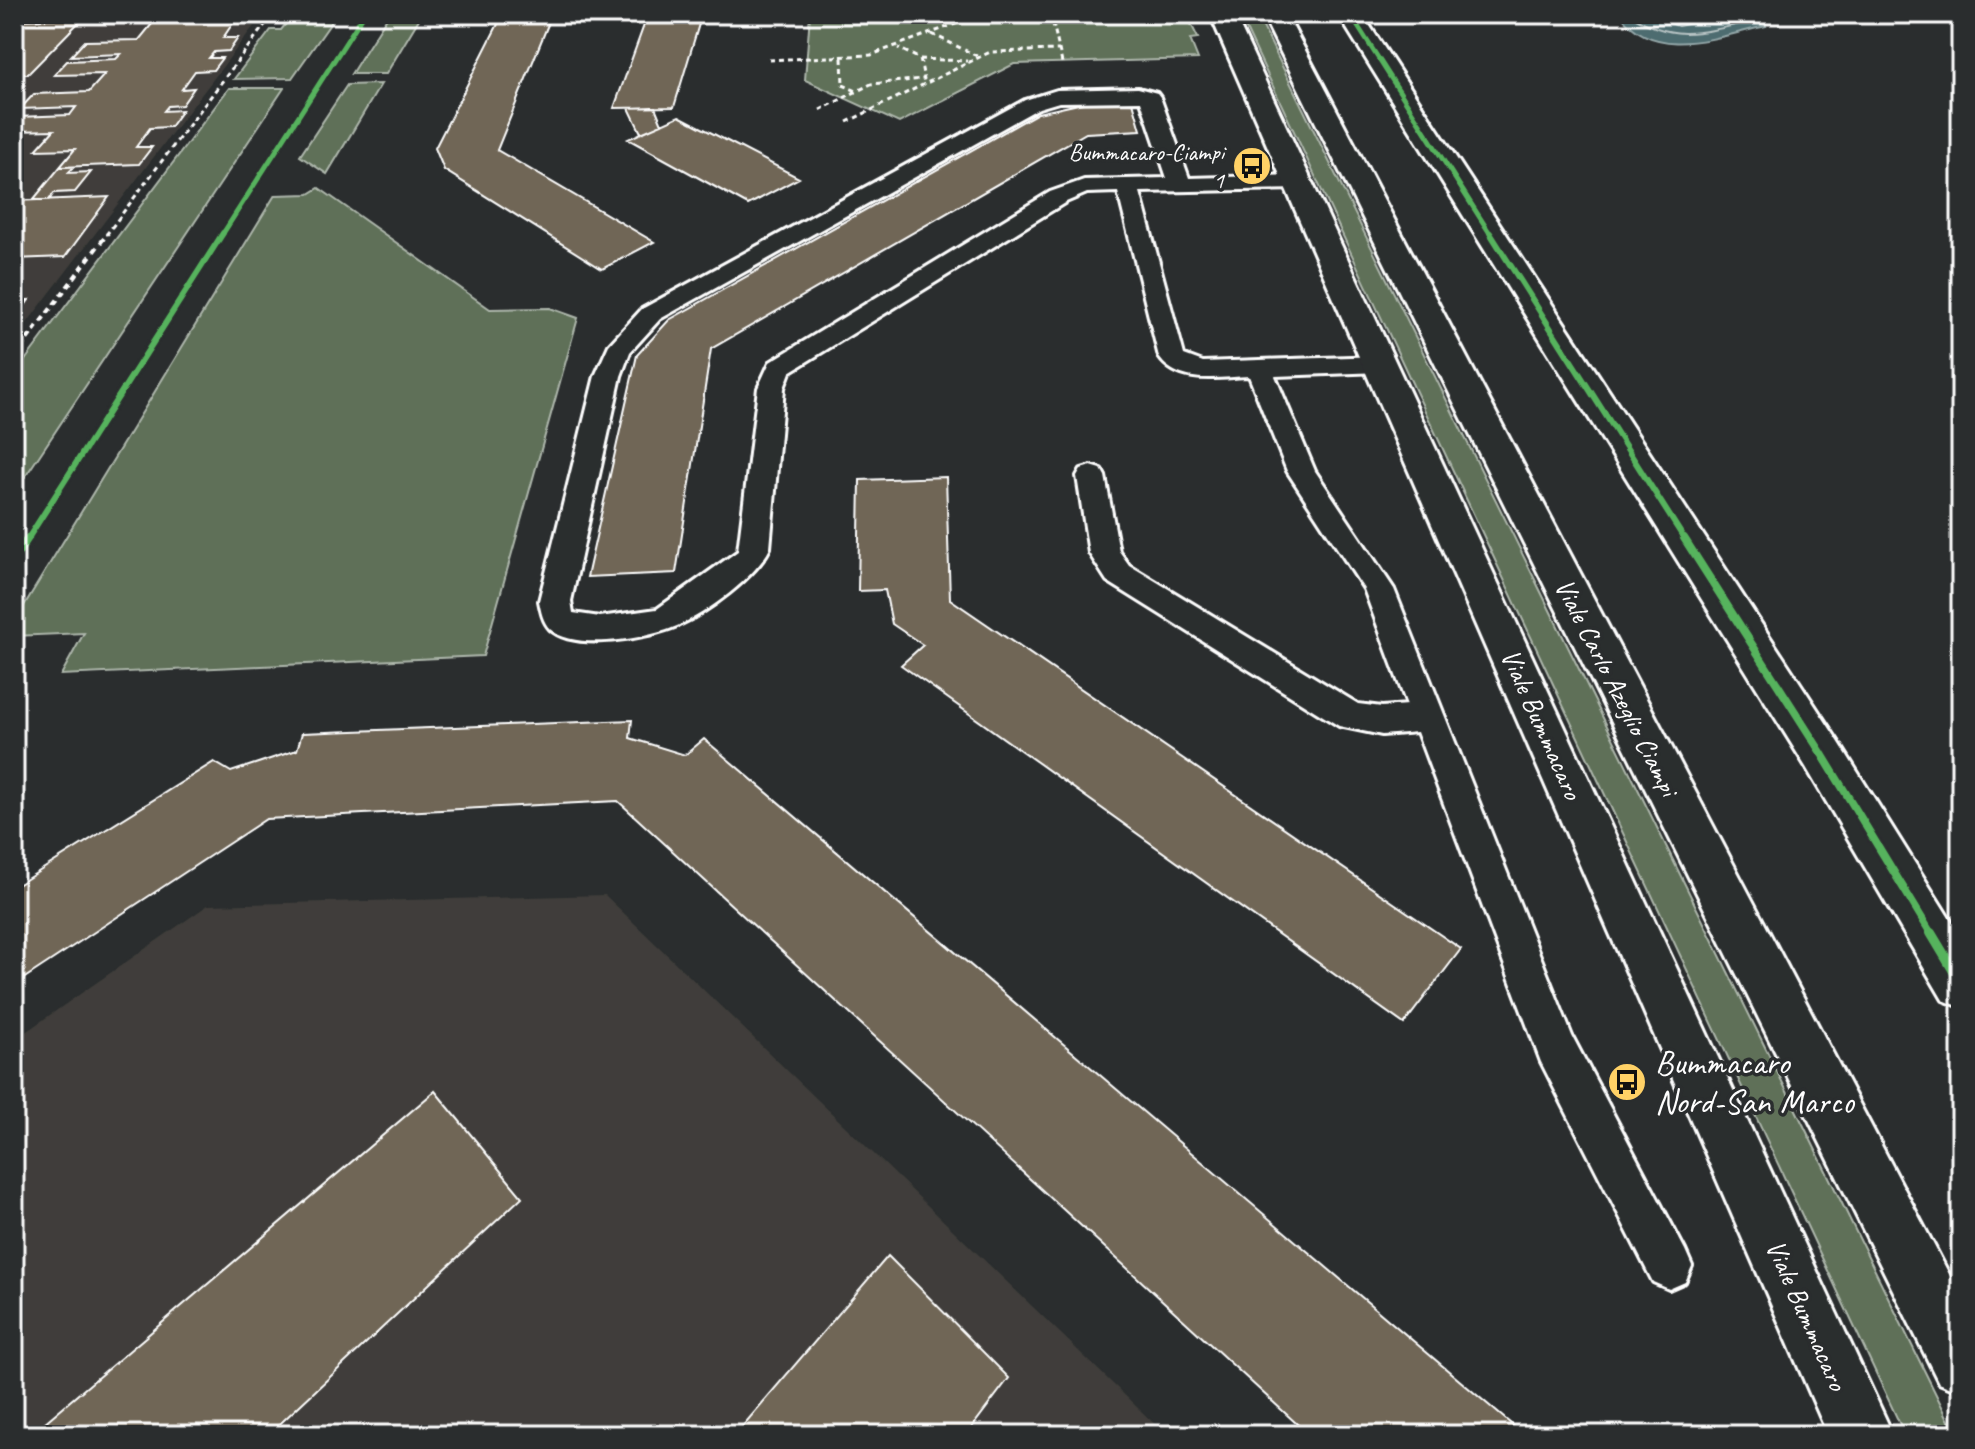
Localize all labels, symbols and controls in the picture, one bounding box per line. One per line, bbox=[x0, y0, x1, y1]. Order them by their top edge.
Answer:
place label: Bummacaro-Ciampi 1 bbox=[1069, 137, 1228, 195]
bus stop icon: Bummacaro-Ciampi 1 bbox=[1231, 145, 1273, 187]
street label: Viale Carlo Azeglio Ciampi bbox=[1547, 572, 1689, 805]
street label: Viale Bummacaro bbox=[1493, 643, 1592, 807]
place label: Bummacaro Nord-San Marco bbox=[1655, 1041, 1856, 1123]
bus stop icon: Bummacaro Nord-San Marco bbox=[1606, 1061, 1648, 1103]
street label: Viale Bummacaro bbox=[1758, 1234, 1857, 1398]

